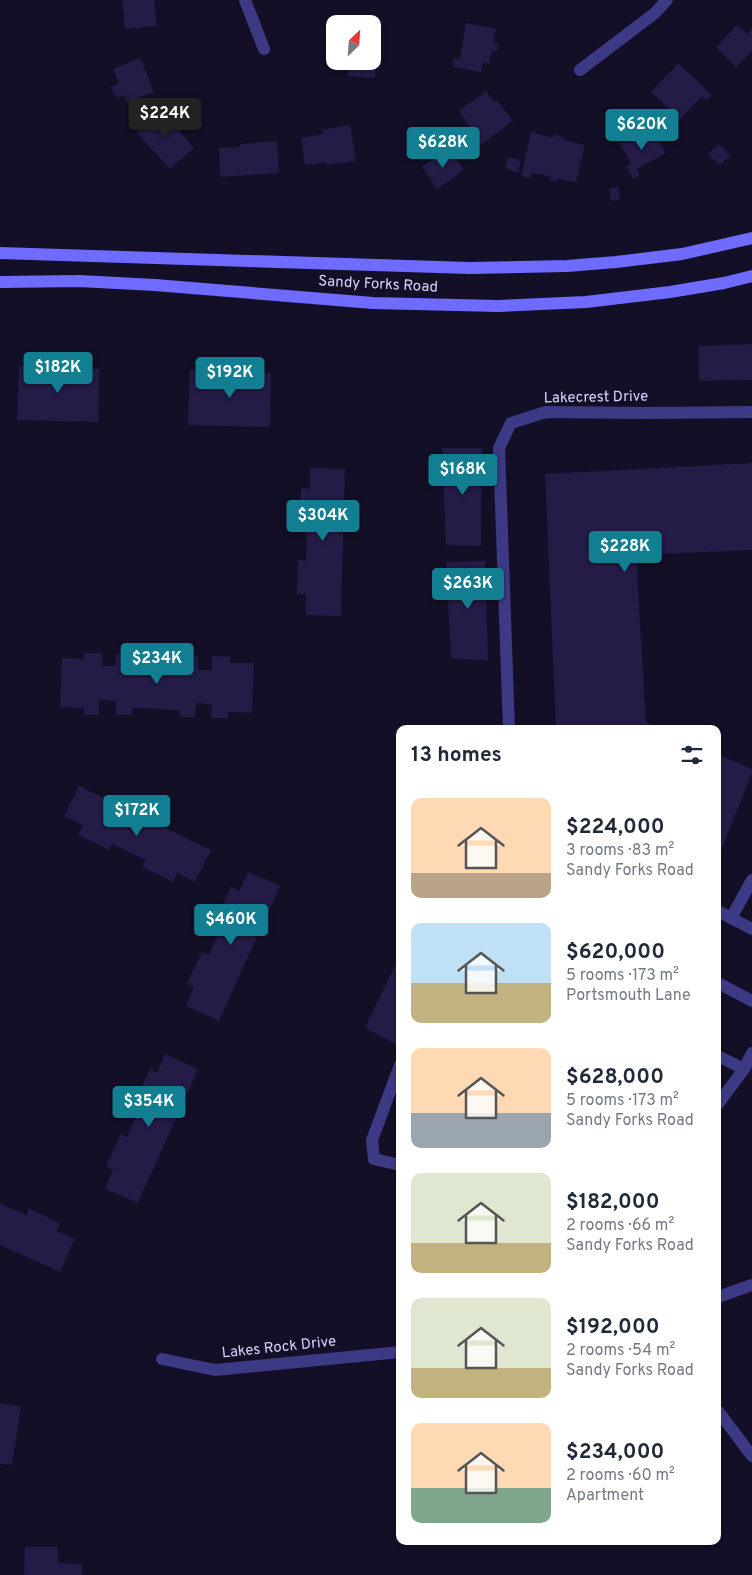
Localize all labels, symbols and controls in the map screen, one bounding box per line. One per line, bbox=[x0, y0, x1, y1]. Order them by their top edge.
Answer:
north arrow bbox=[326, 15, 381, 70]
map controls bbox=[326, 15, 381, 70]
pin: $224K bbox=[130, 98, 200, 140]
text: $224K bbox=[140, 104, 190, 124]
pin: $620K bbox=[607, 108, 677, 151]
text: $620K bbox=[616, 115, 668, 135]
pin: $628K bbox=[408, 126, 478, 169]
text: $628K bbox=[418, 133, 468, 153]
street label: Sandy Forks Road bbox=[318, 272, 438, 298]
pin: $182K bbox=[23, 352, 93, 394]
pin: $192K bbox=[195, 356, 265, 399]
text: $182K bbox=[35, 358, 81, 378]
text: $192K bbox=[207, 363, 254, 383]
street label: Lakecrest Drive bbox=[544, 388, 648, 408]
pin: $168K bbox=[428, 454, 498, 496]
text: $168K bbox=[439, 460, 487, 480]
pin: $304K bbox=[288, 500, 358, 542]
text: $304K bbox=[297, 506, 349, 526]
pin: $228K bbox=[590, 530, 660, 573]
text: $228K bbox=[600, 537, 650, 557]
pin: $263K bbox=[433, 568, 503, 610]
text: $263K bbox=[443, 574, 493, 594]
pin: $234K bbox=[122, 642, 192, 685]
text: $234K bbox=[132, 649, 182, 669]
icon: filters bbox=[678, 741, 706, 769]
text: 13 homes bbox=[411, 742, 502, 769]
pin: $172K bbox=[102, 794, 172, 837]
text: $172K bbox=[114, 801, 160, 821]
text: $224,000 bbox=[566, 814, 665, 841]
icon: home bbox=[451, 818, 511, 878]
text: 3 rooms · 83 m² bbox=[566, 841, 674, 861]
text: Sandy Forks Road bbox=[566, 861, 694, 881]
pin: $460K bbox=[196, 904, 266, 946]
text: $460K bbox=[205, 910, 257, 930]
text: $620,000 bbox=[566, 939, 665, 966]
icon: home bbox=[451, 943, 511, 1003]
text: 5 rooms · 173 m² bbox=[566, 966, 679, 986]
text: Portsmouth Lane bbox=[566, 986, 691, 1006]
text: $628,000 bbox=[566, 1064, 664, 1091]
icon: home bbox=[451, 1068, 511, 1128]
pin: $354K bbox=[114, 1086, 184, 1128]
text: 5 rooms · 173 m² bbox=[566, 1091, 679, 1111]
text: $354K bbox=[124, 1092, 174, 1112]
text: Sandy Forks Road bbox=[566, 1111, 694, 1131]
text: $182,000 bbox=[566, 1189, 660, 1216]
icon: home bbox=[451, 1193, 511, 1253]
text: 2 rooms · 66 m² bbox=[566, 1216, 674, 1236]
text: Sandy Forks Road bbox=[566, 1236, 694, 1256]
text: $192,000 bbox=[566, 1314, 660, 1341]
icon: home bbox=[451, 1318, 511, 1378]
street label: Lakes Rock Drive bbox=[221, 1333, 337, 1363]
text: 2 rooms · 54 m² bbox=[566, 1341, 675, 1361]
text: Sandy Forks Road bbox=[566, 1361, 694, 1381]
text: $234,000 bbox=[566, 1439, 664, 1466]
icon: home bbox=[451, 1443, 511, 1503]
text: 2 rooms · 60 m² bbox=[566, 1466, 675, 1486]
text: Apartment bbox=[566, 1486, 644, 1506]

